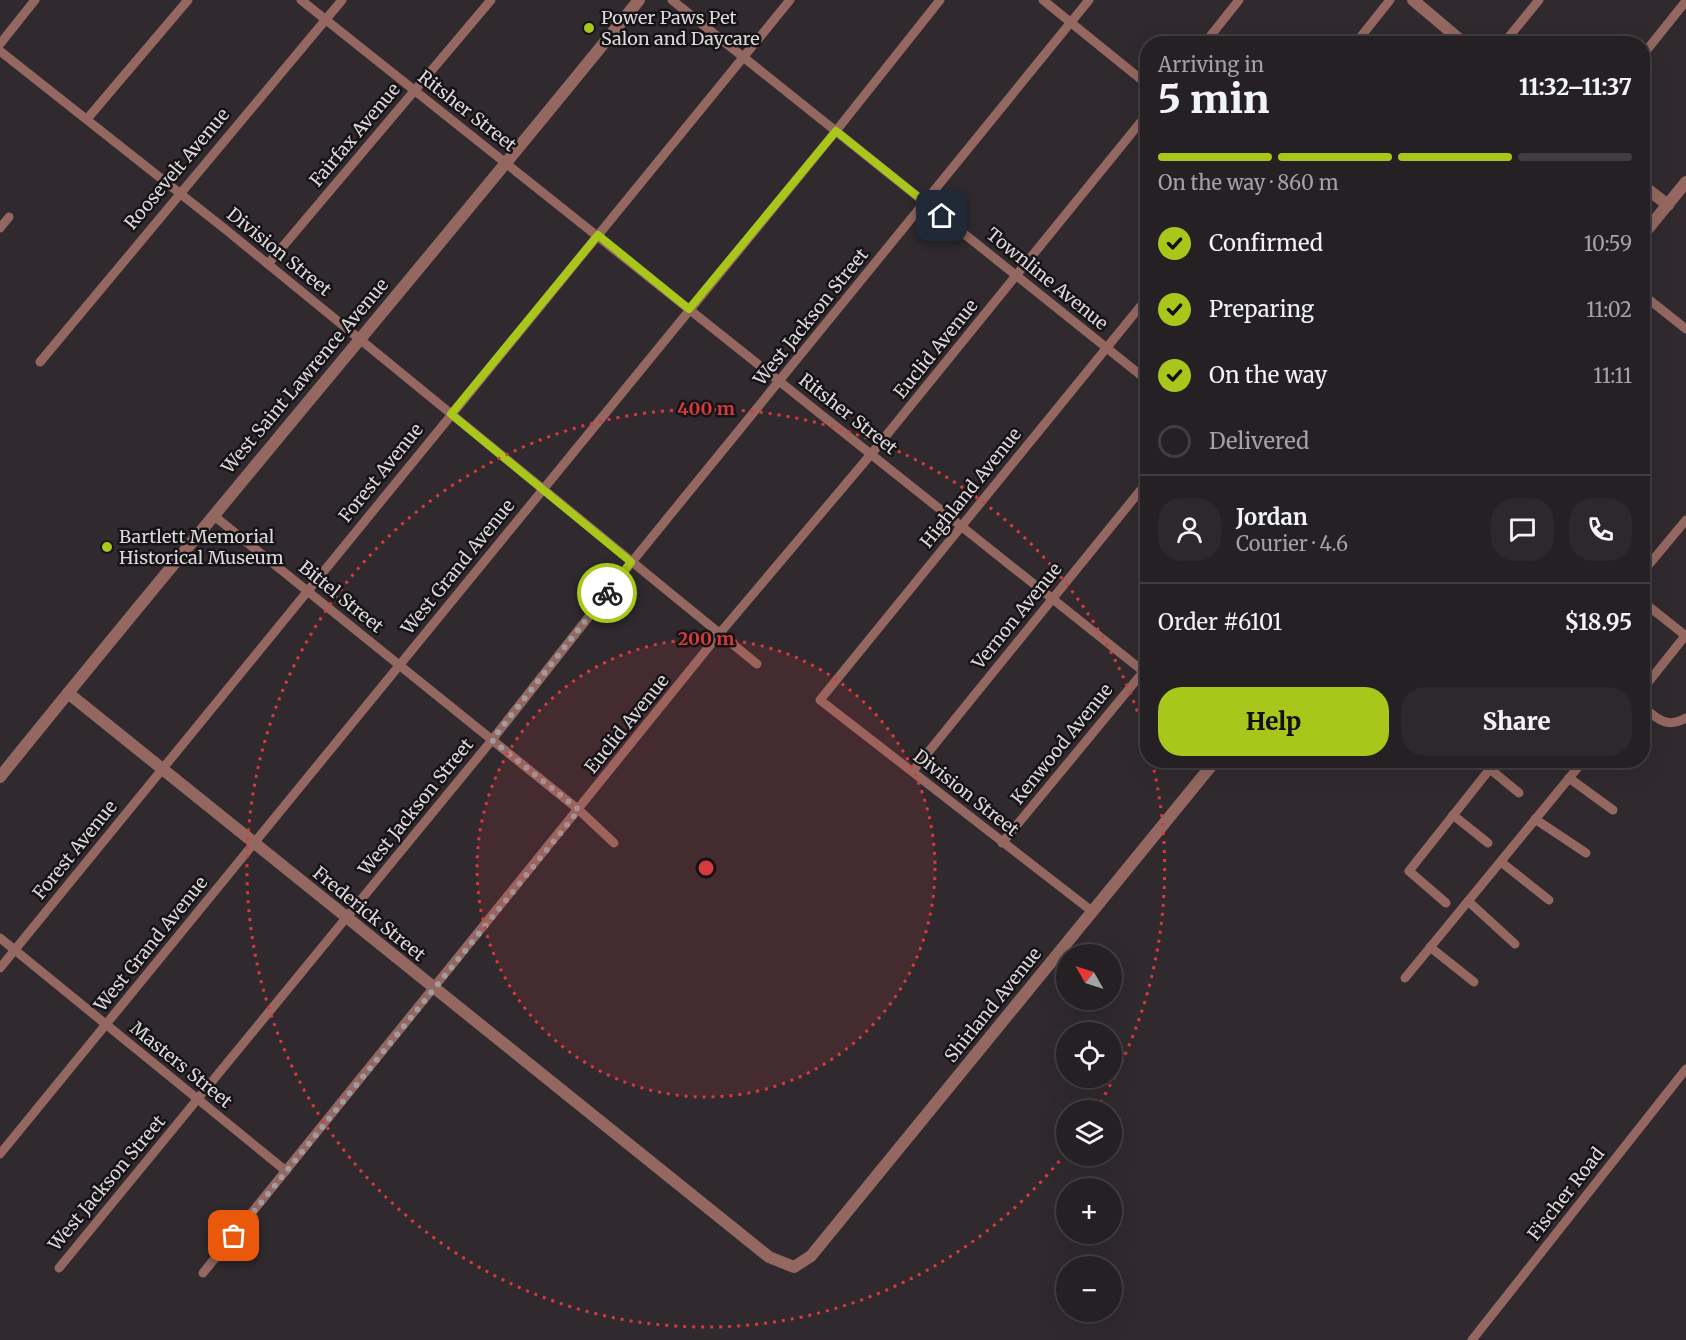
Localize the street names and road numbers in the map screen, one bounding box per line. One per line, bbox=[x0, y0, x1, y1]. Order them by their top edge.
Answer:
street label: Ritsher Street bbox=[413, 65, 521, 156]
street label: Fairfax Avenue bbox=[304, 78, 405, 191]
street label: Roosevelt Avenue bbox=[119, 103, 234, 234]
street label: Division Street bbox=[222, 202, 336, 301]
street label: Townline Avenue bbox=[982, 222, 1113, 335]
street label: West Jackson Street bbox=[748, 243, 873, 391]
street label: West Saint Lawrence Avenue bbox=[216, 273, 393, 479]
street label: Euclid Avenue bbox=[889, 294, 983, 403]
street label: Ritsher Street bbox=[794, 368, 902, 459]
street label: Forest Avenue bbox=[334, 418, 428, 527]
street label: Highland Avenue bbox=[915, 423, 1026, 552]
street label: West Grand Avenue bbox=[395, 494, 519, 640]
street label: Bittel Street bbox=[294, 556, 388, 638]
street label: Vernon Avenue bbox=[966, 558, 1067, 674]
street label: Euclid Avenue bbox=[580, 669, 674, 778]
street label: Kenwood Avenue bbox=[1006, 679, 1117, 809]
street label: West Jackson Street bbox=[353, 733, 478, 881]
street label: Division Street bbox=[909, 744, 1024, 841]
street label: Forest Avenue bbox=[28, 795, 122, 904]
street label: Frederick Street bbox=[308, 861, 430, 966]
street label: West Grand Avenue bbox=[88, 871, 212, 1017]
street label: Shirland Avenue bbox=[939, 943, 1046, 1067]
street label: Masters Street bbox=[126, 1016, 237, 1113]
street label: West Jackson Street bbox=[43, 1110, 170, 1256]
street label: Fischer Road bbox=[1522, 1143, 1609, 1245]

